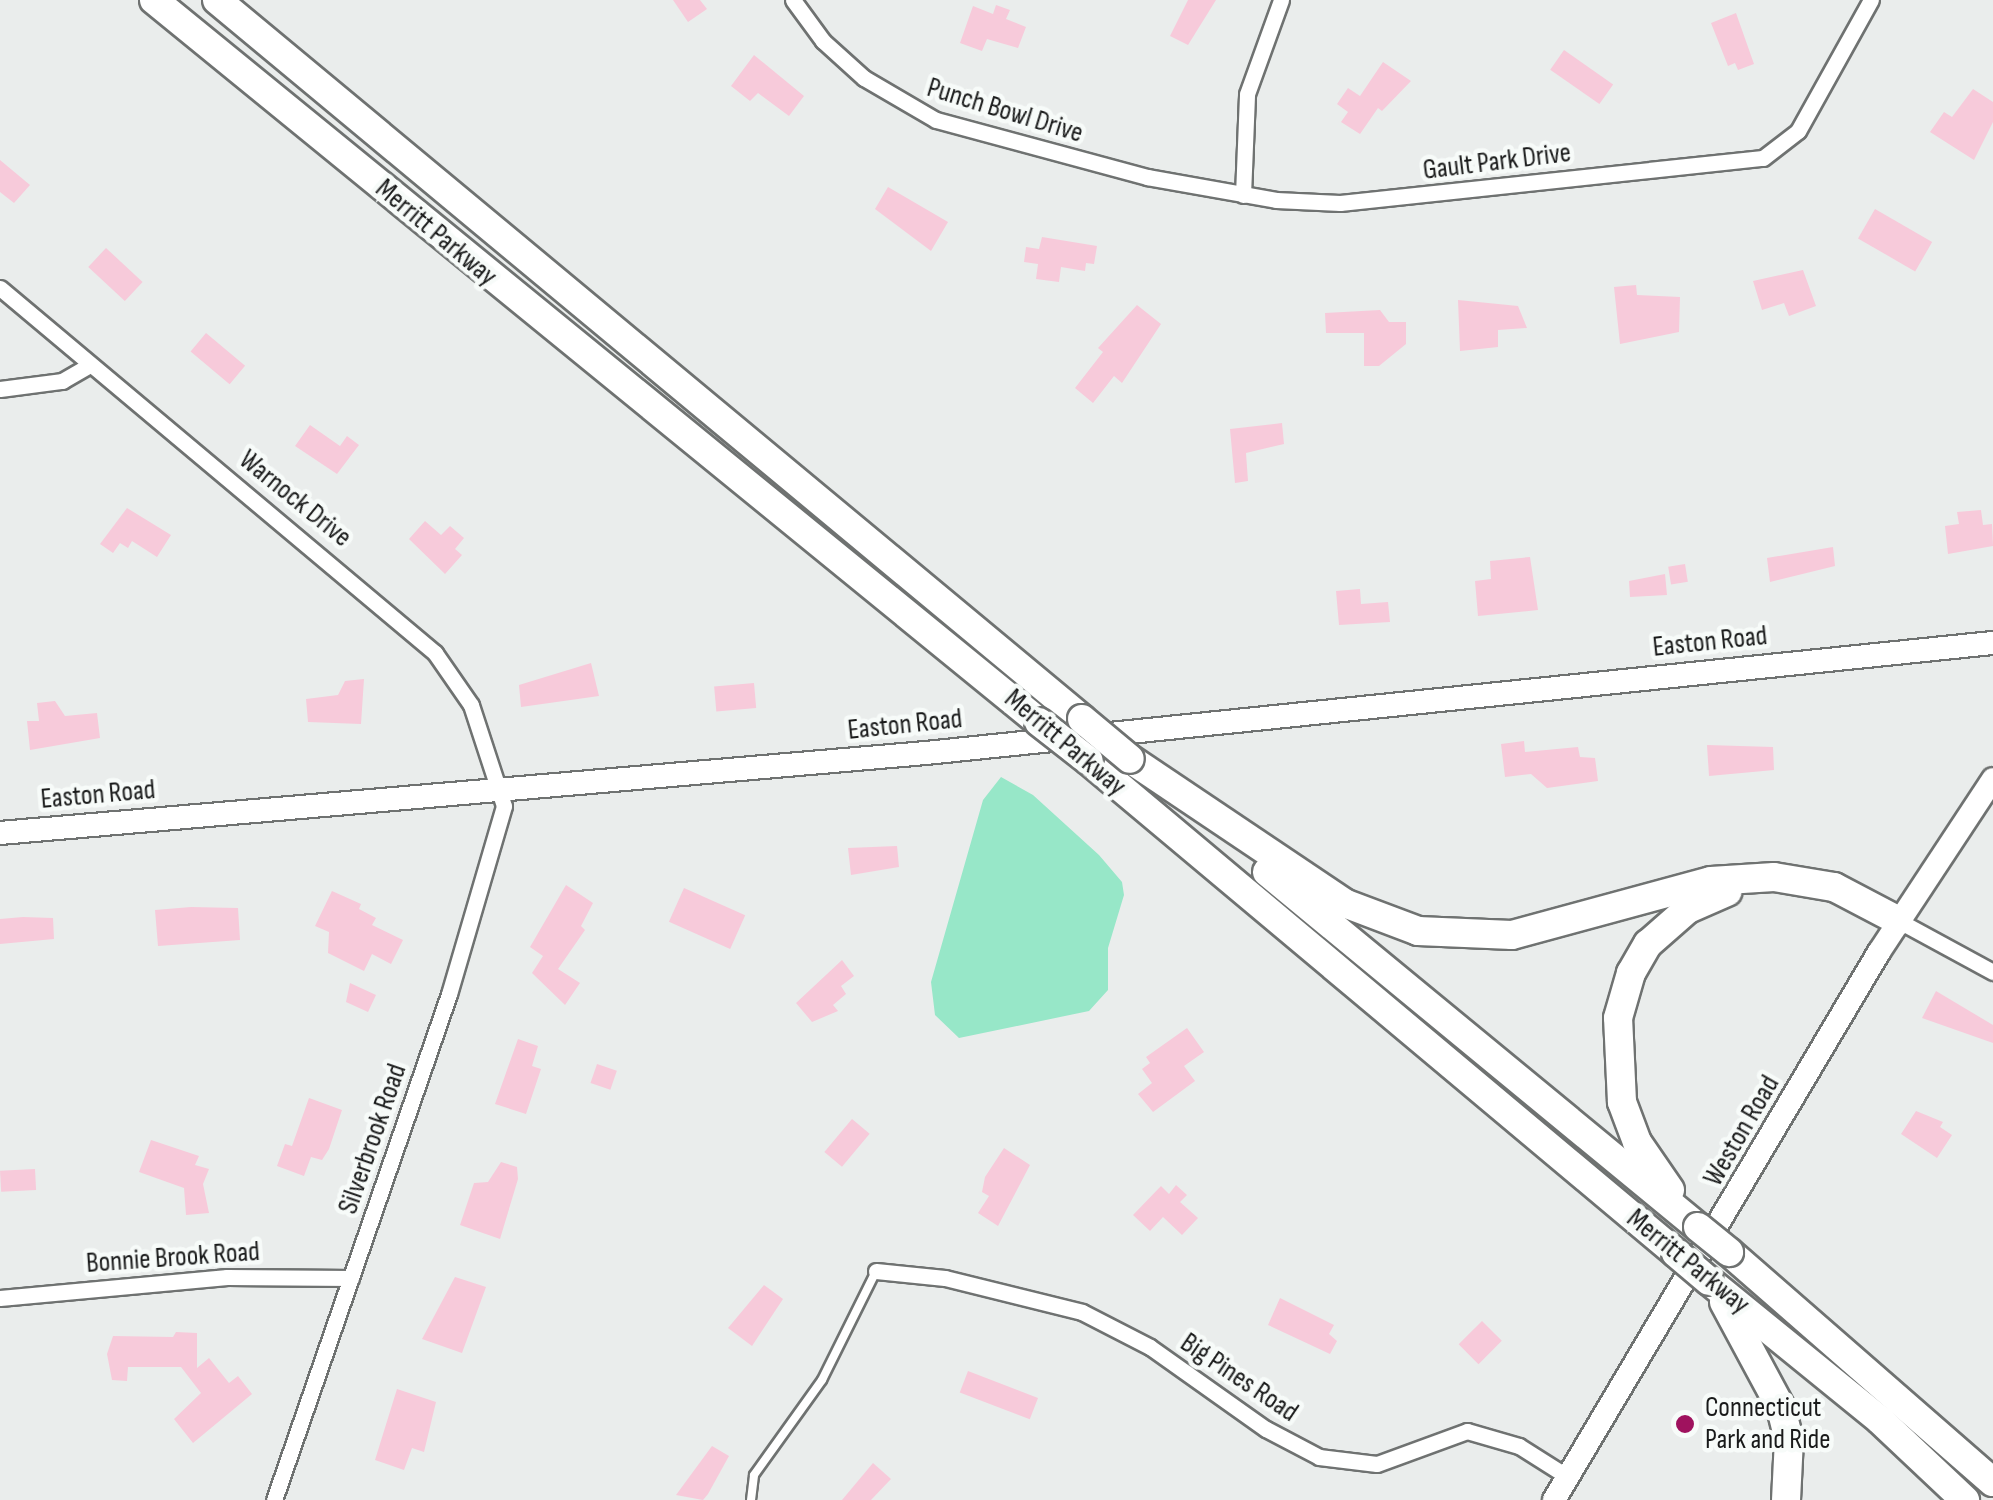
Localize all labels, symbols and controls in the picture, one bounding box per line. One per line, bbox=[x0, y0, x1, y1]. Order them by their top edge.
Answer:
street label: Punch Bowl Drive bbox=[923, 71, 1087, 151]
street label: Gault Park Drive bbox=[1421, 136, 1573, 188]
street label: Merritt Parkway bbox=[368, 172, 504, 294]
street label: Warnock Drive bbox=[232, 443, 358, 555]
street label: Easton Road bbox=[1651, 619, 1769, 665]
street label: Merritt Parkway bbox=[997, 682, 1133, 804]
street label: Easton Road bbox=[846, 702, 964, 748]
street label: Easton Road bbox=[39, 773, 157, 817]
street label: Silverbrook Road bbox=[332, 1060, 414, 1218]
street label: Weston Road bbox=[1697, 1070, 1787, 1192]
street label: Merritt Parkway bbox=[1620, 1202, 1756, 1322]
street label: Bonnie Brook Road bbox=[85, 1235, 261, 1281]
street label: Big Pines Road bbox=[1174, 1326, 1304, 1430]
place label: Connecticut Park and Ride bbox=[1705, 1391, 1830, 1457]
marker: Connecticut Park and Ride bbox=[1674, 1413, 1696, 1435]

